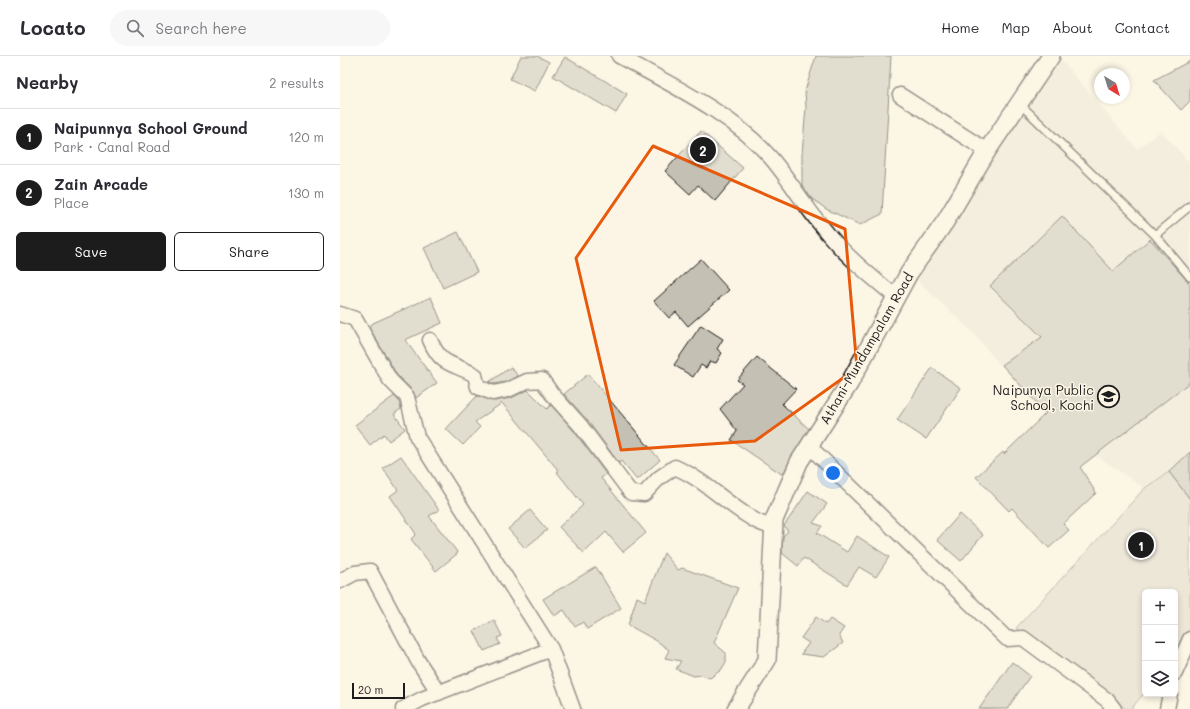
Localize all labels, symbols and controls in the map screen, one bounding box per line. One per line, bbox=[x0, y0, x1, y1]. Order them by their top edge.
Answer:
search box bbox=[110, 10, 390, 46]
text: Locato bbox=[20, 15, 86, 40]
icon: search bbox=[124, 17, 146, 39]
text: Search here bbox=[156, 18, 247, 38]
text: Home bbox=[941, 18, 979, 37]
text: Map bbox=[1001, 18, 1030, 37]
text: About bbox=[1052, 18, 1093, 37]
text: Contact bbox=[1115, 18, 1170, 37]
north arrow bbox=[1094, 68, 1130, 104]
text: Nearby bbox=[16, 71, 78, 93]
text: 2 results bbox=[269, 74, 324, 91]
text: Naipunnya School Ground bbox=[54, 118, 248, 138]
text: 1 bbox=[26, 128, 32, 145]
text: 120 m bbox=[288, 128, 324, 145]
pin: 2 bbox=[690, 135, 716, 165]
text: Park · Canal Road bbox=[54, 138, 170, 155]
text: Zain Arcade bbox=[54, 174, 148, 194]
text: 2 bbox=[25, 184, 33, 201]
text: 130 m bbox=[288, 184, 324, 201]
text: Place bbox=[54, 194, 89, 211]
button: Save bbox=[16, 232, 166, 271]
button: Share bbox=[174, 232, 324, 271]
street label: Athani-Mundampalam Road bbox=[815, 269, 917, 427]
place label: Naipunya Public School, Kochi bbox=[993, 381, 1094, 413]
school or university icon: Naipunya Public School, Kochi bbox=[1096, 383, 1122, 409]
your location bbox=[823, 463, 843, 483]
pin: 1 bbox=[1128, 530, 1154, 560]
map controls bbox=[1142, 589, 1178, 697]
button: + bbox=[1142, 589, 1178, 625]
button: − bbox=[1142, 625, 1178, 661]
button: layers bbox=[1142, 661, 1178, 697]
scale bar bbox=[352, 681, 405, 700]
text: 20 m bbox=[358, 682, 383, 697]

